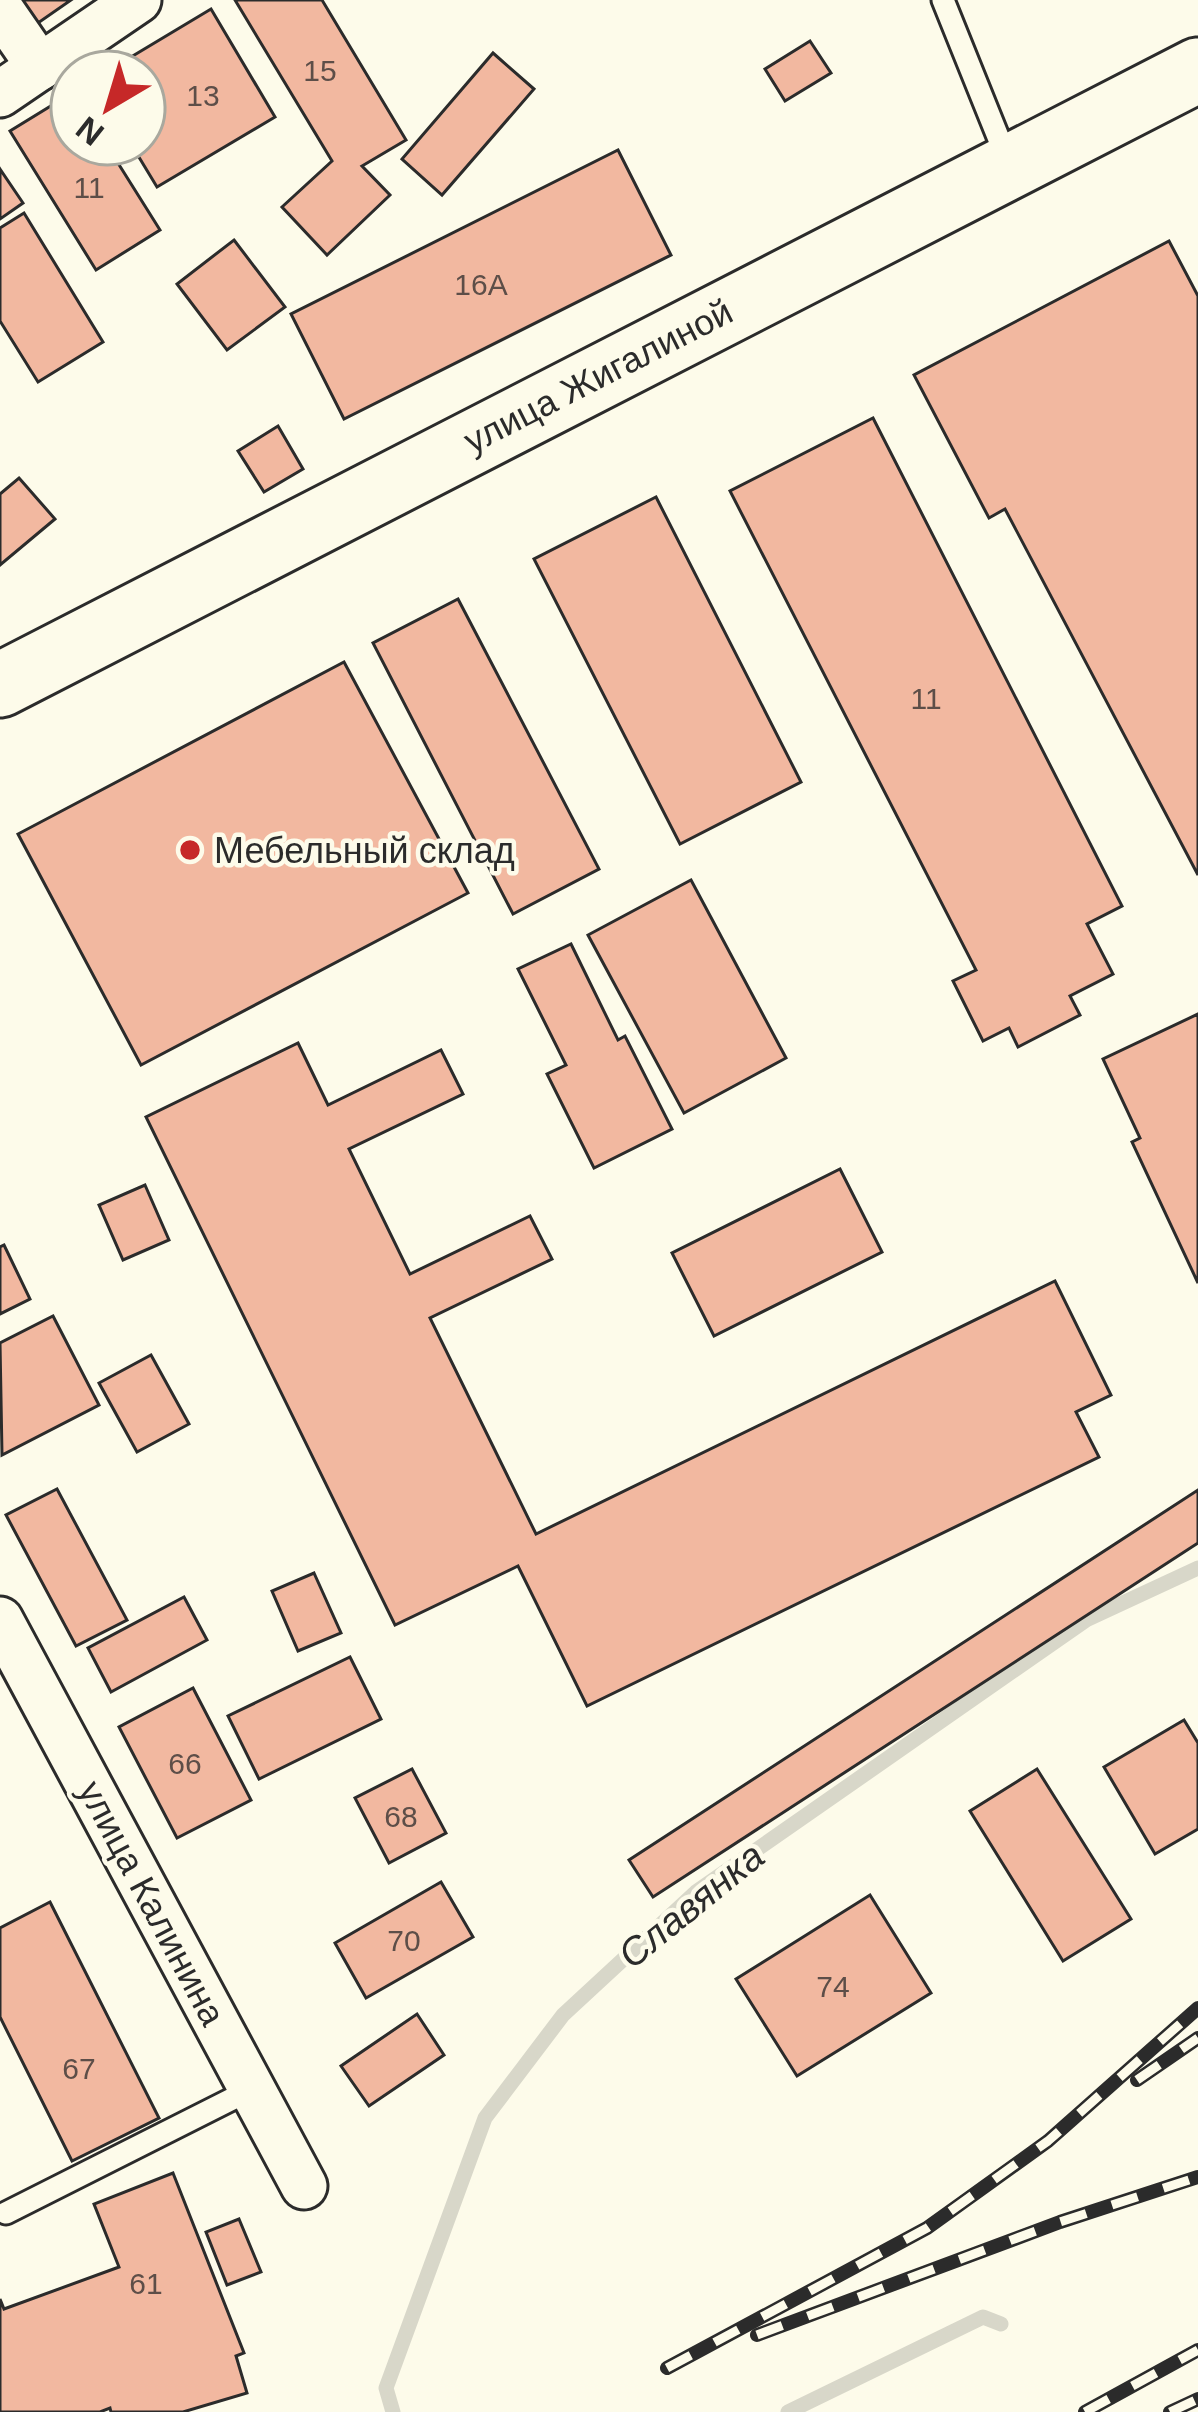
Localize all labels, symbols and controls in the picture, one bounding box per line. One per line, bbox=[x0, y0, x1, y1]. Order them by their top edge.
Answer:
north arrow bbox=[48, 48, 168, 168]
house number: 15 bbox=[303, 54, 337, 87]
house number: 13 bbox=[186, 79, 220, 112]
text: N bbox=[69, 109, 111, 153]
house number: 11 bbox=[73, 171, 105, 204]
house number: 16А bbox=[454, 268, 508, 301]
street label: улица Жигалиной bbox=[457, 291, 739, 461]
house number: 11 bbox=[910, 682, 942, 715]
place label: Мебельный склад bbox=[214, 830, 515, 871]
marker: Мебельный склад bbox=[177, 837, 203, 863]
house number: 66 bbox=[168, 1747, 202, 1780]
street label: улица Калинина bbox=[70, 1774, 234, 2033]
house number: 68 bbox=[384, 1800, 418, 1833]
water label: Славянка bbox=[610, 1834, 772, 1976]
house number: 70 bbox=[387, 1924, 421, 1957]
house number: 74 bbox=[816, 1970, 850, 2003]
house number: 67 bbox=[62, 2052, 96, 2085]
house number: 61 bbox=[129, 2267, 163, 2300]

